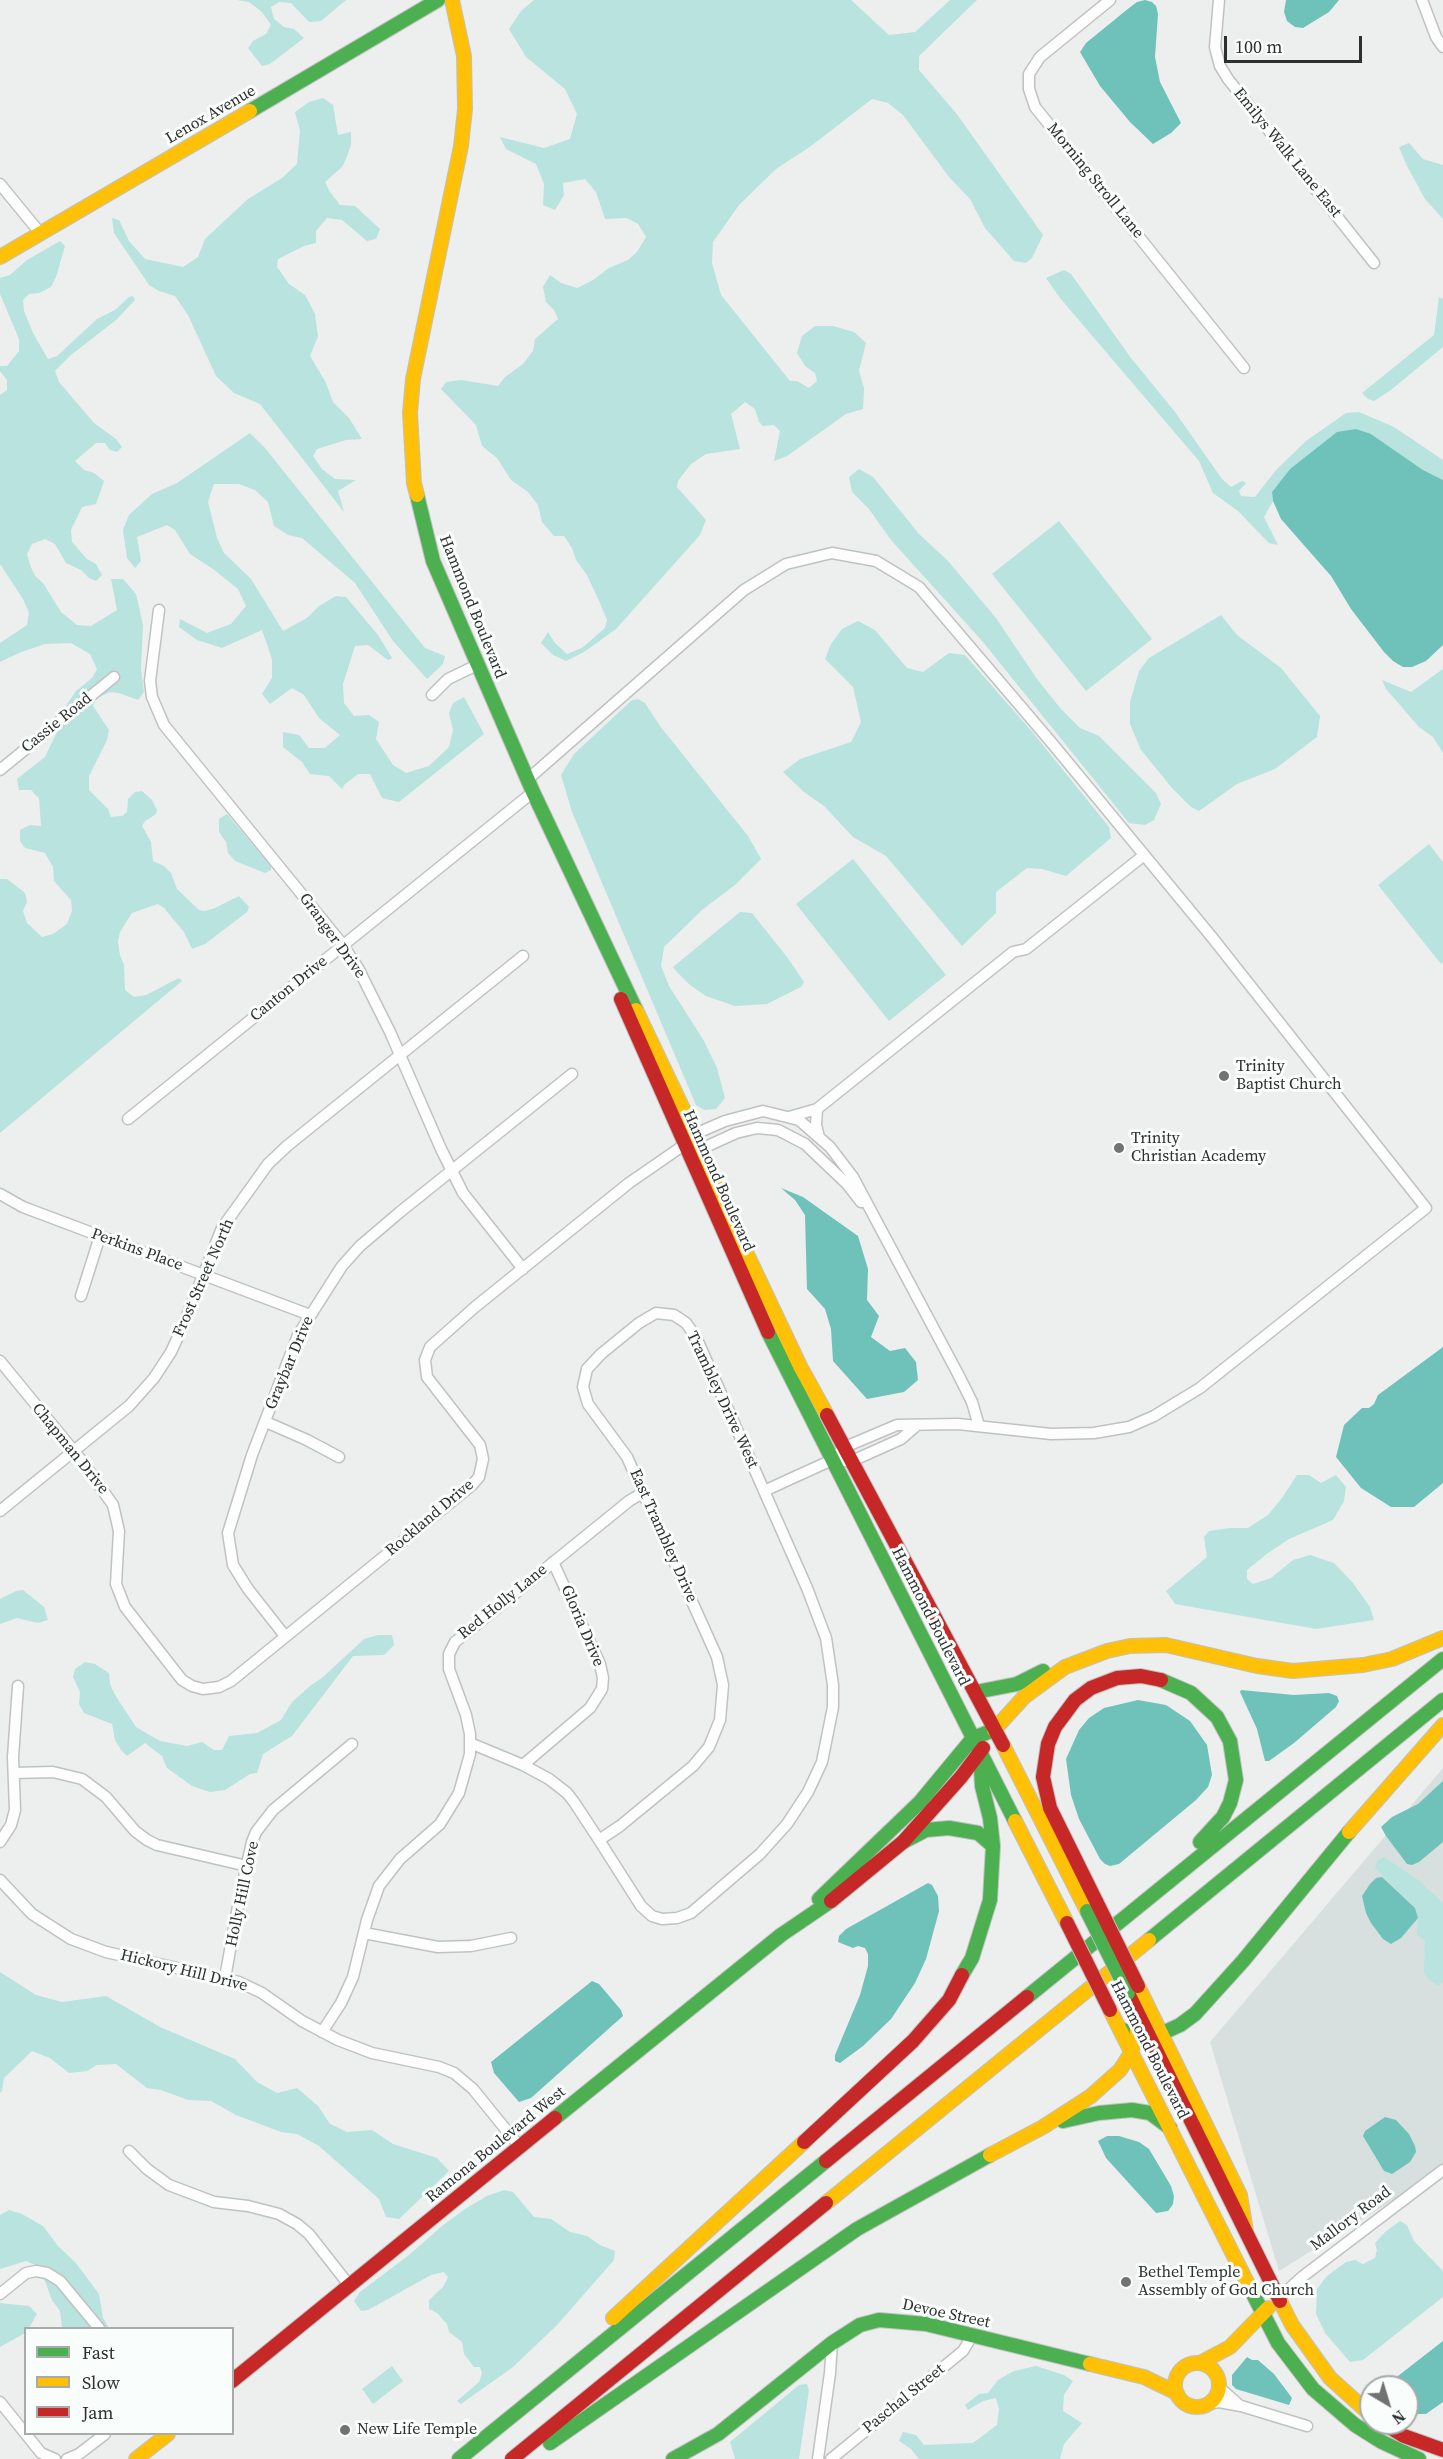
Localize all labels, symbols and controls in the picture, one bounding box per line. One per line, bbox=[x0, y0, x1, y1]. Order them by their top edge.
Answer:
scale bar bbox=[1227, 24, 1365, 62]
text: 100 m bbox=[1235, 34, 1282, 59]
street label: Lenox Avenue bbox=[163, 82, 259, 148]
street label: Emilys Walk Lane East bbox=[1229, 84, 1345, 222]
street label: Morning Stroll Lane bbox=[1043, 119, 1147, 243]
street label: Hammond Boulevard bbox=[434, 533, 510, 681]
street label: Cassie Road bbox=[18, 689, 96, 757]
street label: Granger Drive bbox=[295, 890, 369, 982]
street label: Canton Drive bbox=[247, 952, 331, 1026]
place label: Trinity Baptist Church bbox=[1236, 1057, 1342, 1095]
marker: Trinity Baptist Church bbox=[1217, 1069, 1231, 1083]
street label: Hammond Boulevard bbox=[678, 1107, 758, 1255]
place label: Trinity Christian Academy bbox=[1131, 1129, 1266, 1167]
marker: Trinity Christian Academy bbox=[1112, 1141, 1126, 1155]
street label: Frost Street North bbox=[169, 1216, 239, 1340]
street label: Perkins Place bbox=[89, 1225, 185, 1275]
street label: Graybar Drive bbox=[262, 1313, 318, 1413]
street label: Trambley Drive West bbox=[682, 1328, 762, 1472]
street label: Chapman Drive bbox=[28, 1400, 112, 1498]
street label: East Trambley Drive bbox=[625, 1466, 701, 1606]
street label: Rockland Drive bbox=[382, 1476, 478, 1560]
street label: Hammond Boulevard bbox=[887, 1545, 973, 1689]
street label: Red Holly Lane bbox=[455, 1560, 551, 1644]
street label: Gloria Drive bbox=[556, 1582, 608, 1670]
street label: Holly Hill Cove bbox=[222, 1839, 264, 1949]
street label: Hickory Hill Drive bbox=[118, 1946, 250, 1996]
street label: Hammond Boulevard bbox=[1106, 1978, 1192, 2122]
street label: Ramona Boulevard West bbox=[422, 2083, 570, 2207]
street label: Mallory Road bbox=[1307, 2183, 1395, 2255]
place label: Bethel Temple Assembly of God Church bbox=[1138, 2263, 1314, 2301]
marker: Bethel Temple Assembly of God Church bbox=[1119, 2275, 1133, 2289]
street label: Devoe Street bbox=[900, 2295, 992, 2333]
legend bbox=[24, 2327, 234, 2435]
text: Fast bbox=[82, 2340, 115, 2365]
street label: Paschal Street bbox=[859, 2360, 949, 2438]
text: Slow bbox=[82, 2370, 120, 2395]
north arrow bbox=[1359, 2375, 1419, 2435]
text: Jam bbox=[82, 2400, 114, 2425]
text: N bbox=[1387, 2405, 1410, 2430]
place label: New Life Temple bbox=[357, 2420, 477, 2440]
marker: New Life Temple bbox=[338, 2423, 352, 2437]

